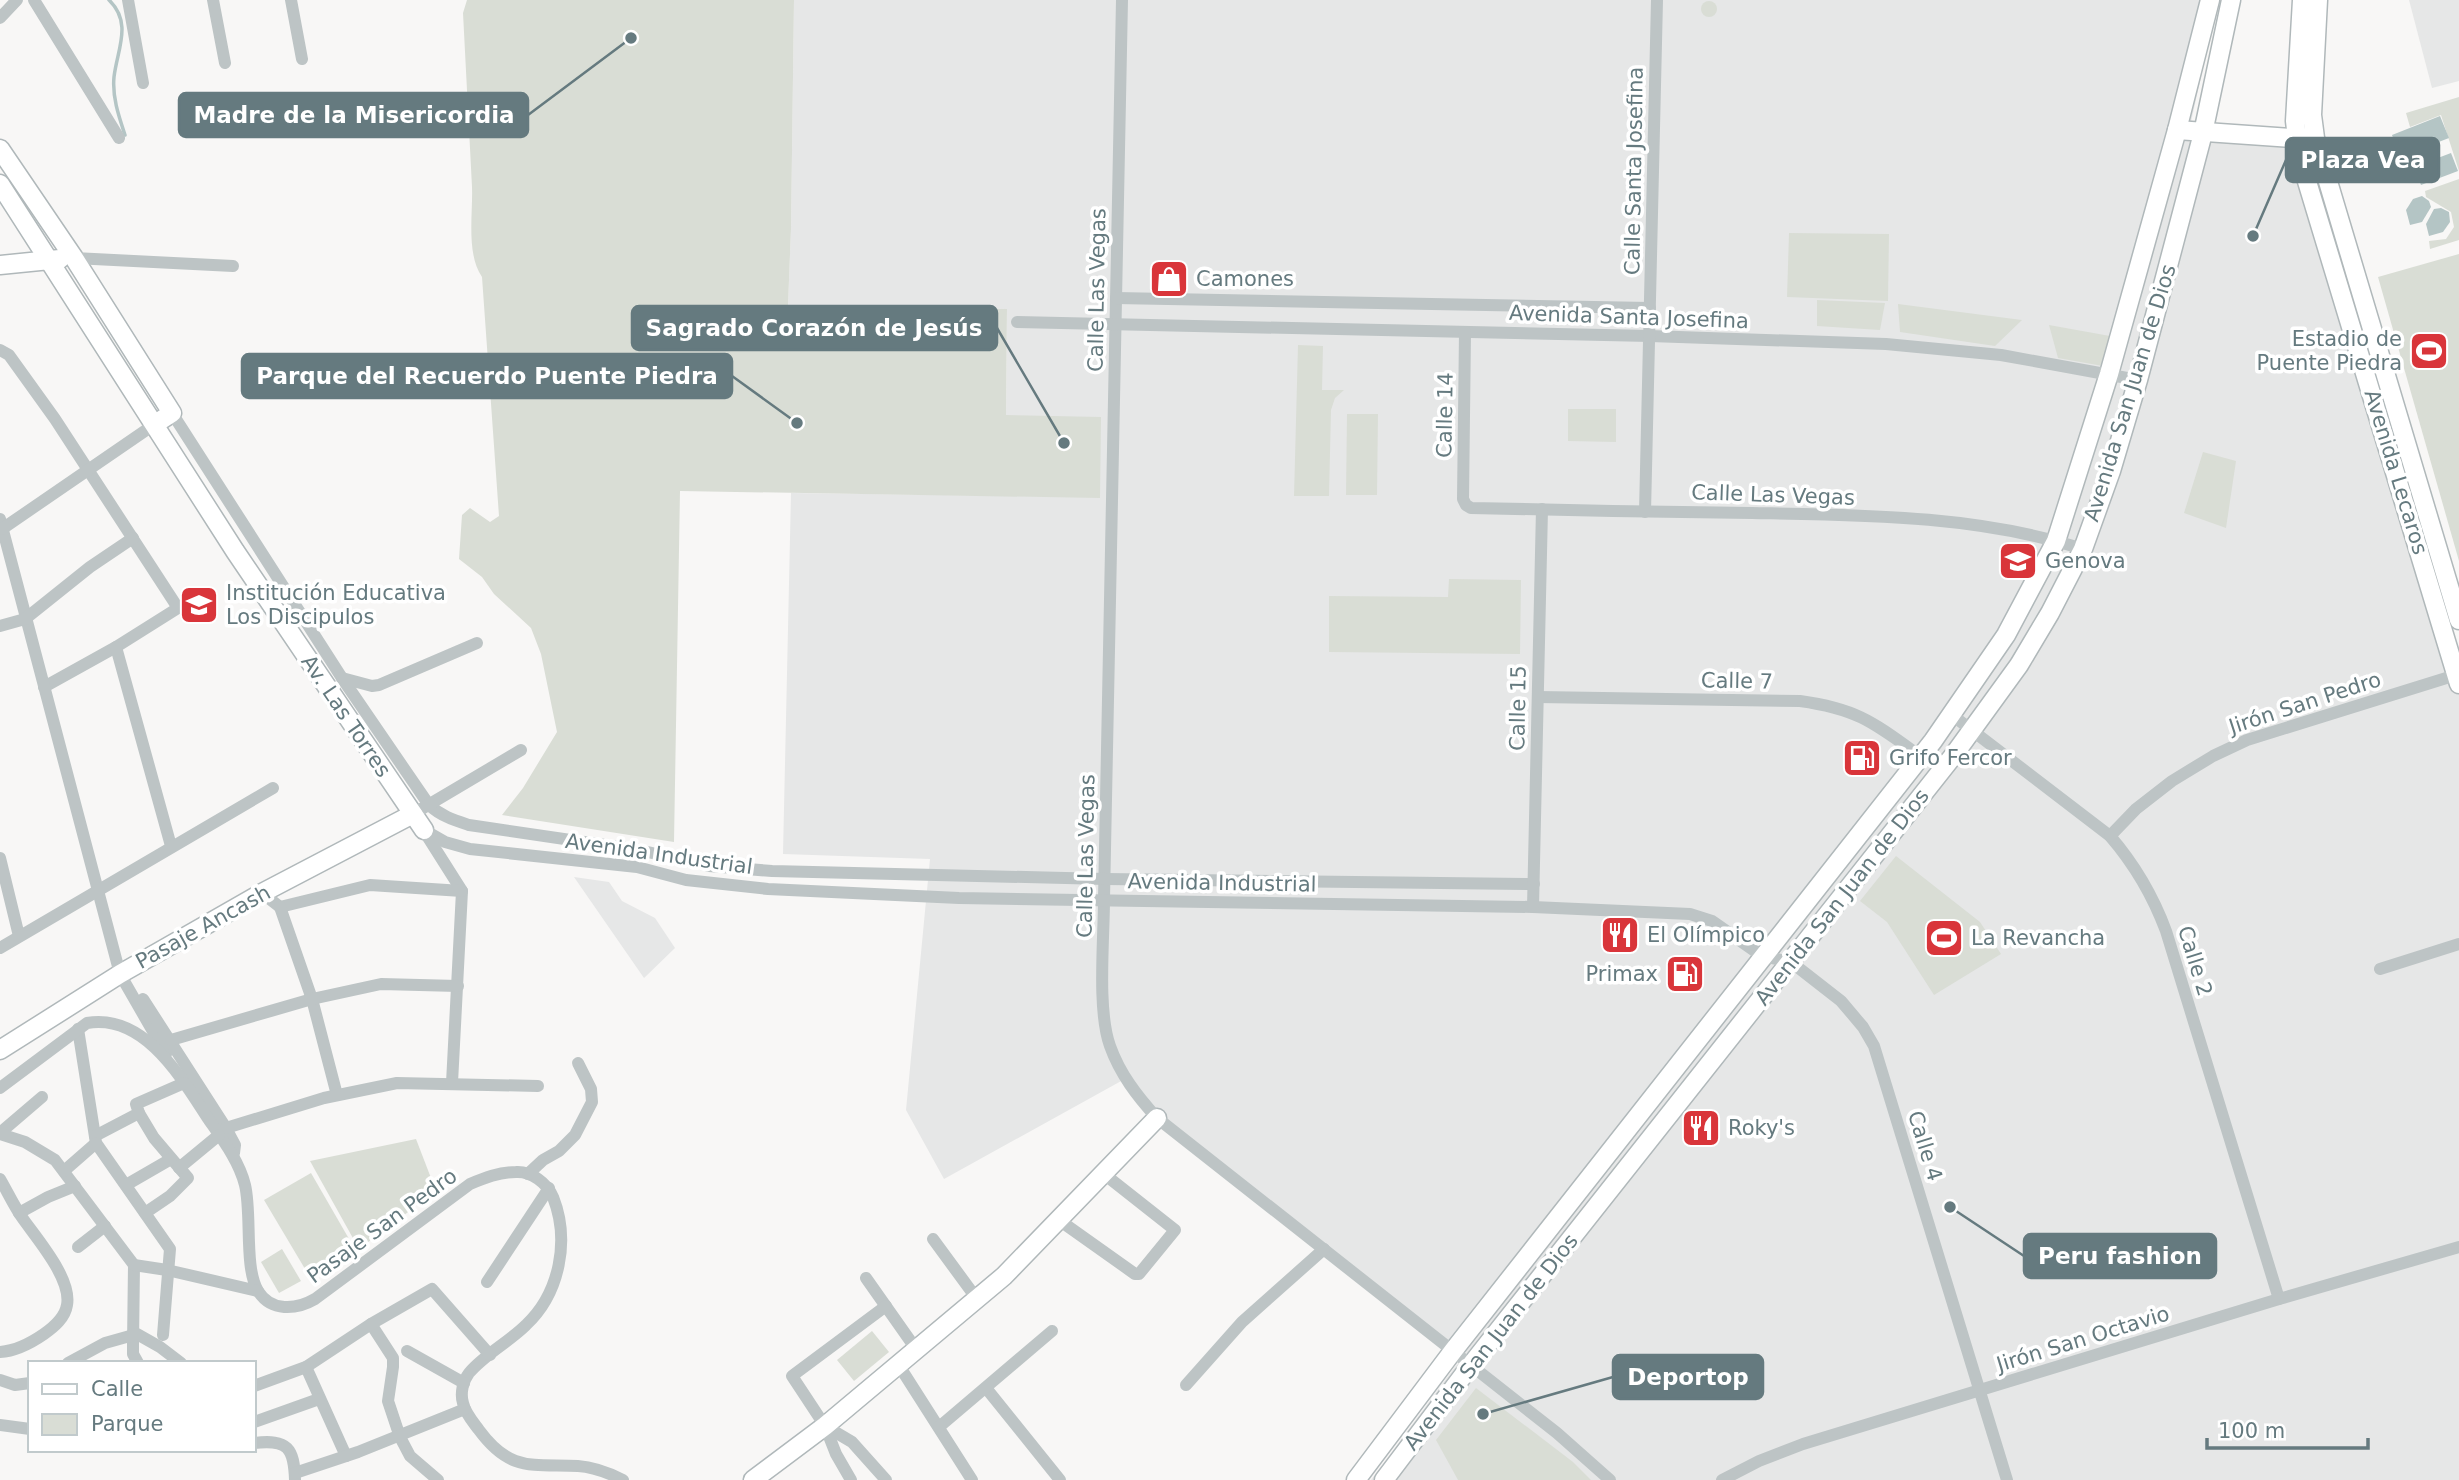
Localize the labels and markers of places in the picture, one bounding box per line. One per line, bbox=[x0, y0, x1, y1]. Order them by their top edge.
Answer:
callout: Madre de la Misericordia bbox=[179, 93, 528, 137]
callout: Plaza Vea bbox=[2286, 138, 2439, 182]
shop icon: Camones bbox=[1148, 258, 1190, 300]
place label: Camones bbox=[1196, 267, 1294, 291]
callout: Sagrado Corazón de Jesús bbox=[632, 306, 997, 350]
place label: Estadio de Puente Piedra bbox=[2257, 327, 2402, 375]
sports icon: Estadio de Puente Piedra bbox=[2408, 330, 2450, 372]
callout: Parque del Recuerdo Puente Piedra bbox=[242, 354, 732, 398]
school or university icon: Genova bbox=[1997, 540, 2039, 582]
place label: Genova bbox=[2045, 549, 2126, 573]
place label: Institución Educativa Los Discipulos bbox=[226, 581, 446, 629]
school or university icon: Institución Educativa Los Discipulos bbox=[178, 584, 220, 626]
fuel station icon: Grifo Fercor bbox=[1841, 737, 1883, 779]
place label: Grifo Fercor bbox=[1889, 746, 2012, 770]
restaurant icon: El Olímpico bbox=[1599, 914, 1641, 956]
sports icon: La Revancha bbox=[1923, 917, 1965, 959]
place label: El Olímpico bbox=[1647, 923, 1765, 947]
place label: La Revancha bbox=[1971, 926, 2105, 950]
fuel station icon: Primax bbox=[1664, 953, 1706, 995]
place label: Primax bbox=[1585, 962, 1658, 986]
restaurant icon: Roky's bbox=[1680, 1107, 1722, 1149]
place label: Roky's bbox=[1728, 1116, 1795, 1140]
callout: Peru fashion bbox=[2024, 1234, 2216, 1278]
callout: Deportop bbox=[1613, 1355, 1763, 1399]

